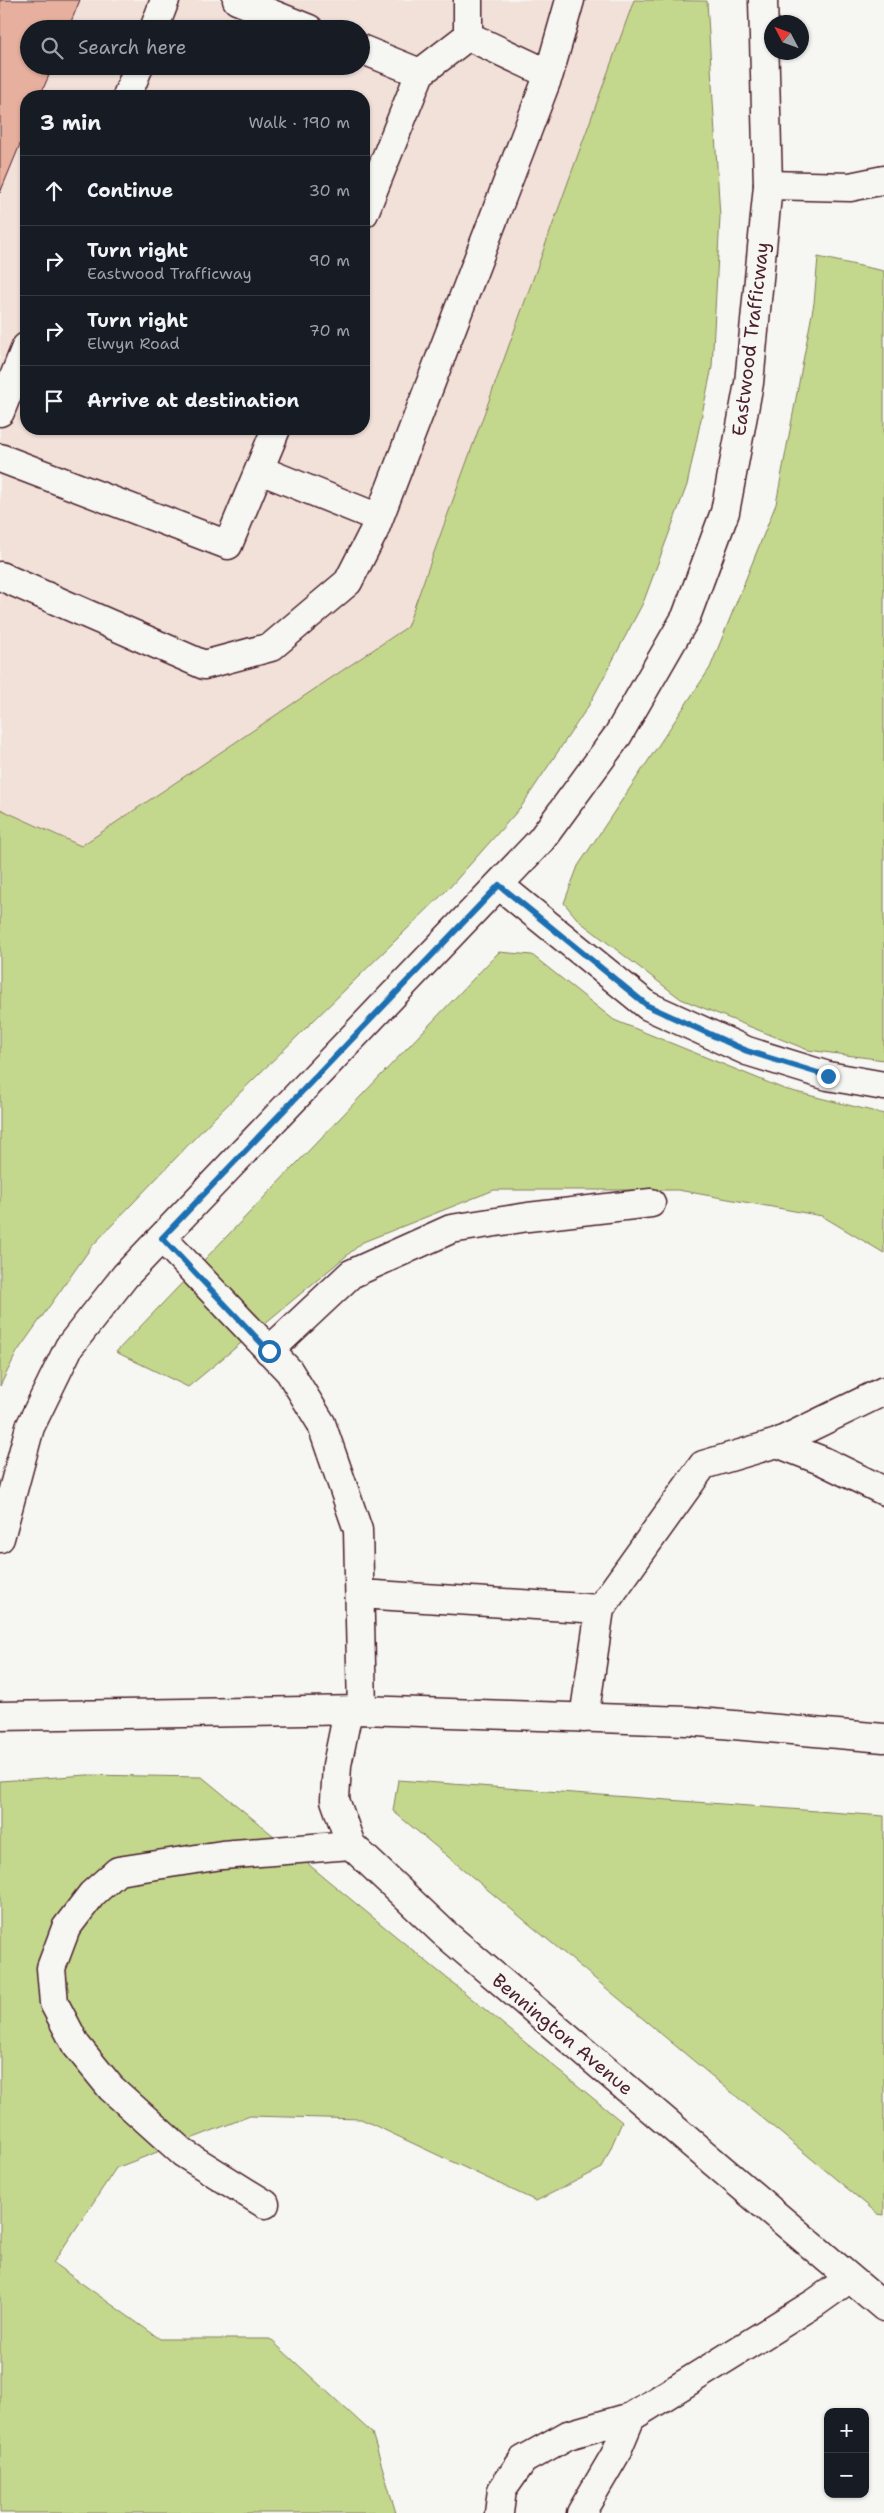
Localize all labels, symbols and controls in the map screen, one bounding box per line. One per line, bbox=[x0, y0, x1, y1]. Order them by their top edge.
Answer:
north arrow bbox=[764, 15, 809, 60]
search box bbox=[20, 20, 370, 75]
icon: search bbox=[38, 34, 66, 62]
text: Search here bbox=[78, 35, 187, 60]
text: 3 min bbox=[40, 109, 101, 137]
text: Walk · 190 m bbox=[248, 112, 350, 133]
icon: ahead bbox=[40, 177, 68, 205]
text: Continue bbox=[87, 178, 173, 203]
text: 30 m bbox=[309, 180, 350, 201]
text: Turn right bbox=[87, 238, 188, 263]
street label: Eastwood Trafficway bbox=[726, 241, 775, 438]
icon: right bbox=[40, 247, 68, 275]
text: 90 m bbox=[309, 250, 350, 271]
text: Eastwood Trafficway bbox=[87, 263, 252, 284]
text: Turn right bbox=[87, 308, 188, 333]
icon: right bbox=[40, 317, 68, 345]
text: 70 m bbox=[309, 320, 350, 341]
text: Elwyn Road bbox=[87, 333, 180, 354]
icon: arrive bbox=[40, 387, 68, 415]
text: Arrive at destination bbox=[87, 388, 299, 413]
route end bbox=[817, 1065, 840, 1088]
route start bbox=[258, 1340, 281, 1363]
street label: Bennington Avenue bbox=[487, 1968, 639, 2101]
map controls bbox=[824, 2408, 869, 2498]
button: + bbox=[824, 2408, 869, 2453]
button: − bbox=[824, 2453, 869, 2498]

